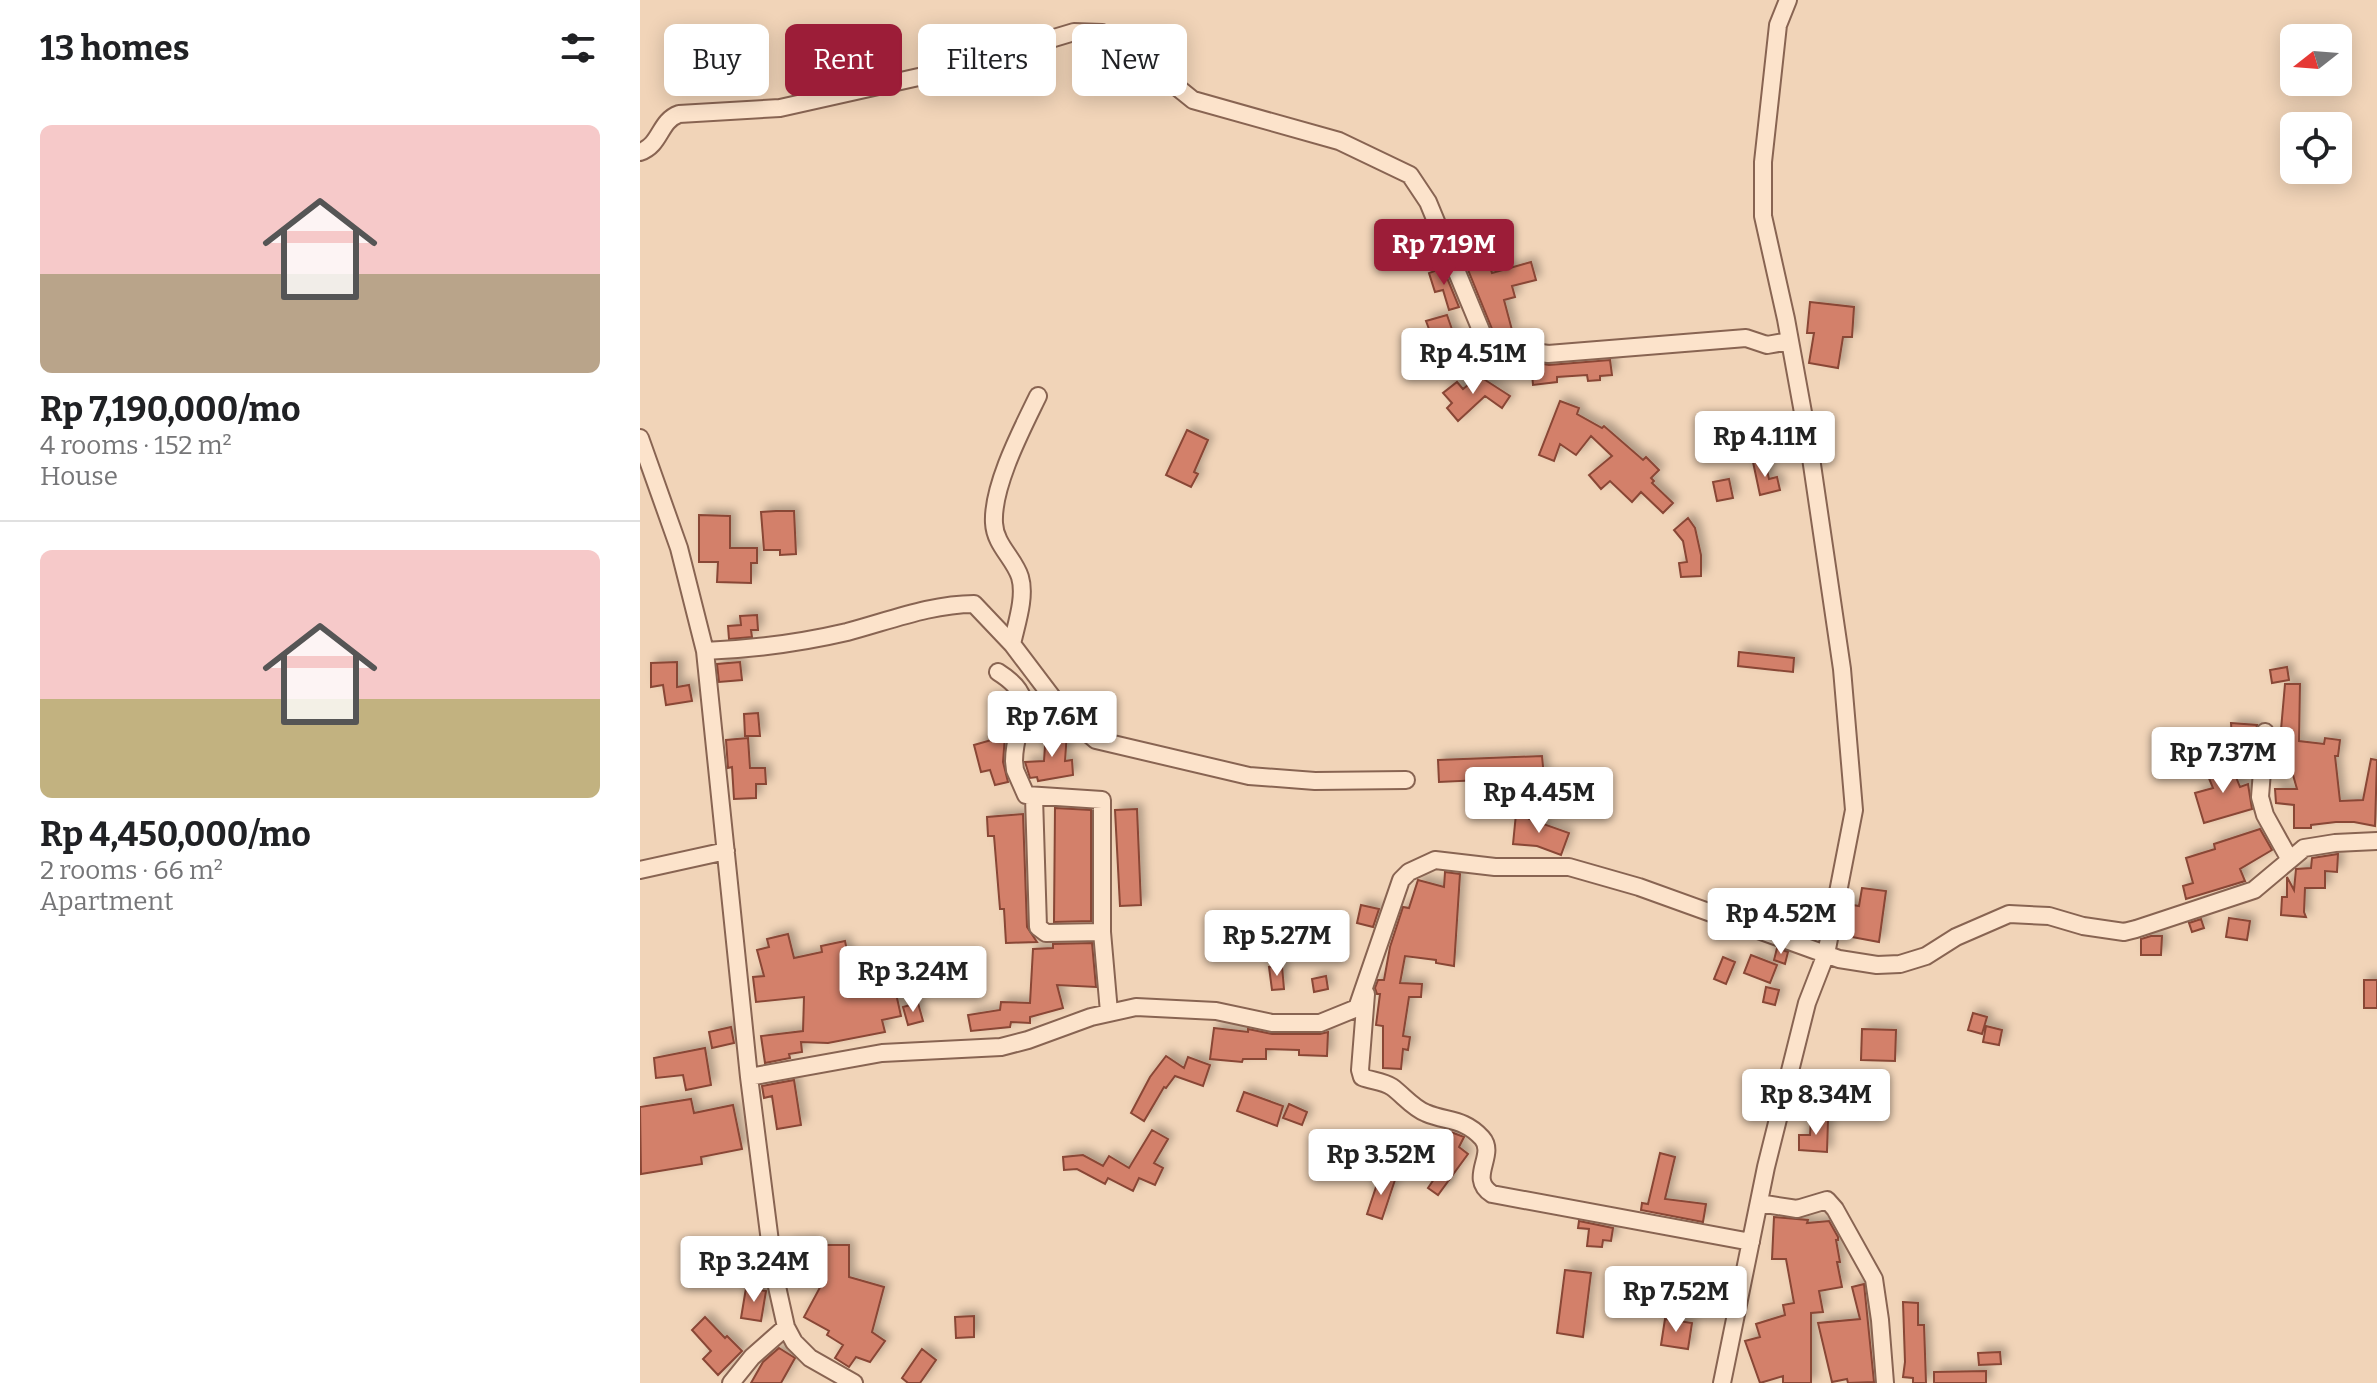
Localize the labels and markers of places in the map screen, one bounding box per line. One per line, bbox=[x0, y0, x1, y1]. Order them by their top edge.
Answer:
pin: Rp 7.19M bbox=[1361, 219, 1527, 287]
pin: Rp 4.51M bbox=[1390, 328, 1556, 396]
pin: Rp 4.11M bbox=[1682, 411, 1848, 479]
pin: Rp 7.6M bbox=[978, 691, 1126, 759]
pin: Rp 7.37M bbox=[2140, 727, 2306, 795]
pin: Rp 4.45M bbox=[1456, 767, 1622, 835]
pin: Rp 4.52M bbox=[1698, 888, 1864, 956]
pin: Rp 5.27M bbox=[1194, 910, 1360, 978]
pin: Rp 3.24M bbox=[830, 946, 996, 1014]
pin: Rp 8.34M bbox=[1733, 1069, 1899, 1137]
pin: Rp 3.52M bbox=[1298, 1129, 1464, 1197]
pin: Rp 3.24M bbox=[671, 1236, 837, 1304]
pin: Rp 7.52M bbox=[1593, 1266, 1759, 1334]

